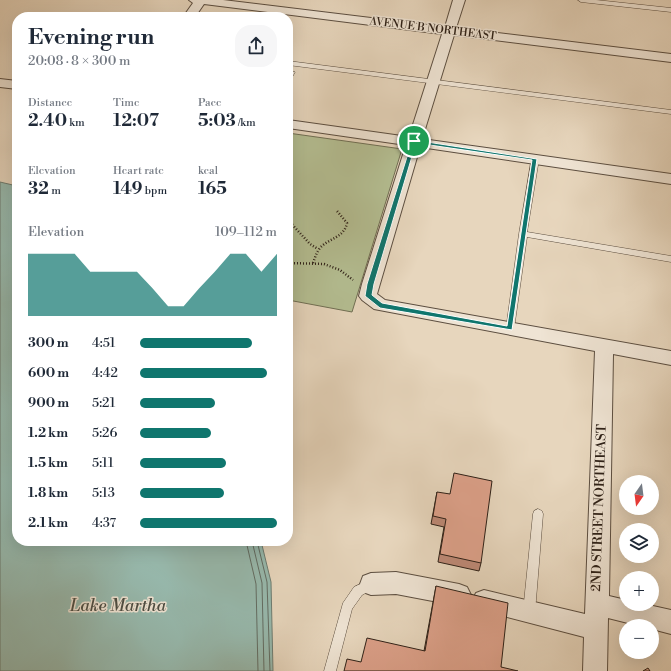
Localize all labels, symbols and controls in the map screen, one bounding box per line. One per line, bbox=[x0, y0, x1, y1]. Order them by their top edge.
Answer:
street label: AVENUE B NORTHEAST bbox=[368, 14, 498, 44]
text: Evening run bbox=[28, 24, 154, 51]
button: share bbox=[235, 25, 277, 67]
text: 20:08 · 8 × 300 m bbox=[28, 53, 130, 69]
text: Distance bbox=[28, 96, 72, 110]
text: Time bbox=[113, 96, 140, 110]
text: Pace bbox=[198, 96, 222, 110]
text: 2.40 bbox=[28, 110, 67, 132]
text: 12:07 bbox=[113, 110, 159, 132]
text: 5:03 bbox=[198, 110, 236, 132]
text: km bbox=[67, 116, 85, 130]
text: /km bbox=[236, 116, 256, 130]
pin bbox=[397, 124, 431, 158]
icon: arrive bbox=[403, 130, 425, 152]
text: Elevation bbox=[28, 164, 76, 178]
text: Heart rate bbox=[113, 164, 164, 178]
text: kcal bbox=[198, 164, 218, 178]
text: 32 bbox=[28, 178, 49, 200]
text: 149 bbox=[113, 178, 143, 200]
text: 165 bbox=[198, 178, 227, 200]
text: m bbox=[49, 184, 61, 198]
text: bpm bbox=[143, 184, 167, 198]
text: Elevation bbox=[28, 224, 84, 240]
text: 109–112 m bbox=[215, 224, 277, 240]
text: 300 m bbox=[28, 335, 69, 351]
text: 4:51 bbox=[92, 335, 115, 351]
text: 600 m bbox=[28, 365, 69, 381]
text: 4:42 bbox=[92, 365, 118, 381]
text: 900 m bbox=[28, 395, 69, 411]
text: 5:21 bbox=[92, 395, 115, 411]
street label: 2ND STREET NORTHEAST bbox=[588, 424, 610, 592]
text: 1.2 km bbox=[28, 425, 68, 441]
text: 5:26 bbox=[92, 425, 117, 441]
text: 1.5 km bbox=[28, 455, 68, 471]
text: 5:11 bbox=[92, 455, 114, 471]
north arrow bbox=[619, 475, 659, 515]
map controls bbox=[619, 475, 659, 659]
text: 1.8 km bbox=[28, 485, 68, 501]
text: 5:13 bbox=[92, 485, 115, 501]
text: 2.1 km bbox=[28, 515, 68, 531]
text: 4:37 bbox=[92, 515, 116, 531]
button: layers bbox=[619, 523, 659, 563]
button: + bbox=[619, 571, 659, 611]
water label: Lake Martha bbox=[69, 595, 166, 617]
button: − bbox=[619, 619, 659, 659]

